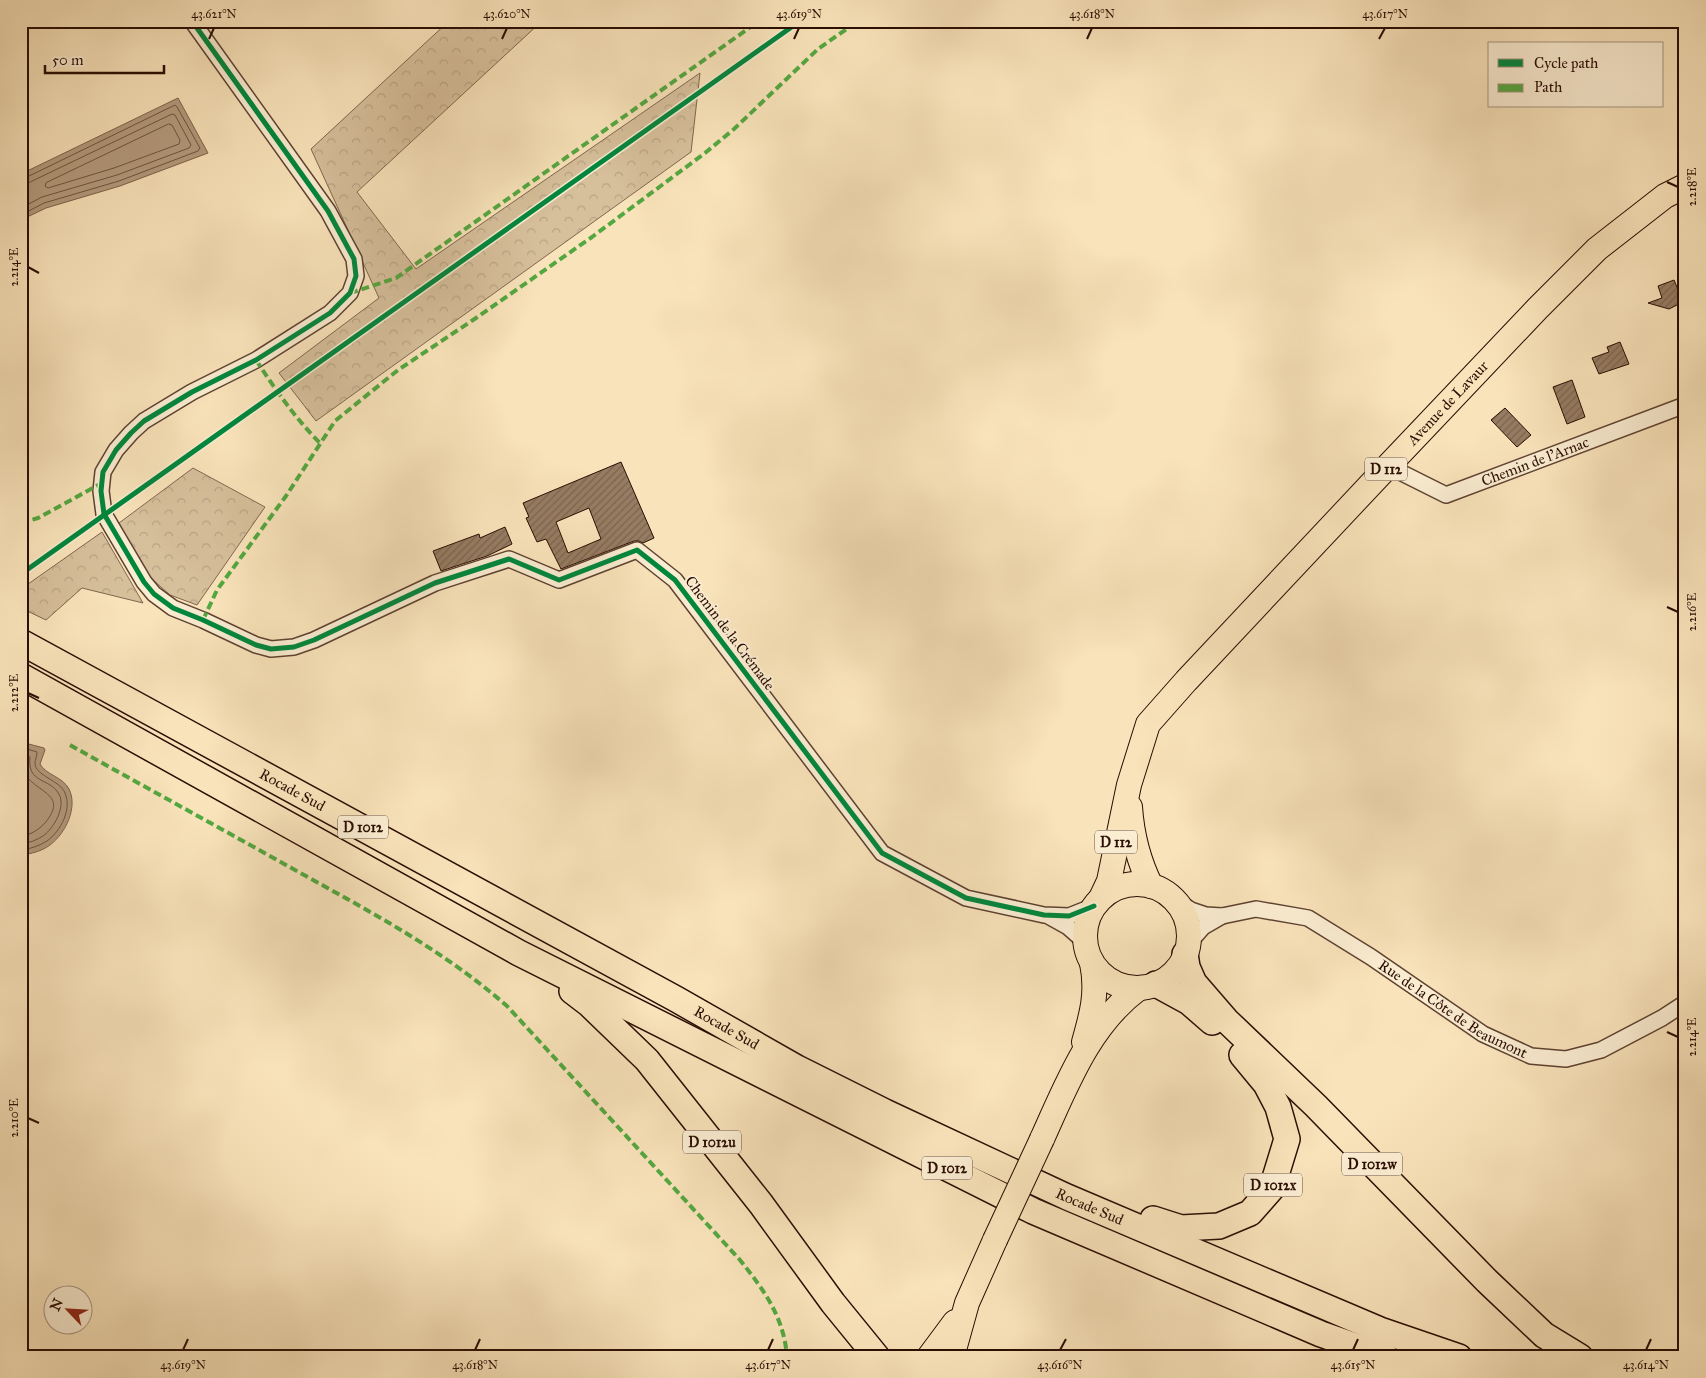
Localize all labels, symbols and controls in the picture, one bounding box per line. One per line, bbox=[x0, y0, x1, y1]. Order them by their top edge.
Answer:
text: 43.621°N bbox=[191, 7, 237, 21]
text: 43.620°N bbox=[483, 7, 531, 21]
text: 43.619°N bbox=[776, 7, 822, 21]
text: 43.618°N bbox=[1069, 7, 1115, 21]
text: 43.617°N bbox=[1362, 7, 1408, 21]
scale bar bbox=[45, 42, 164, 74]
legend bbox=[1488, 42, 1664, 108]
text: 50 m bbox=[52, 51, 84, 69]
text: Cycle path bbox=[1534, 54, 1599, 72]
text: Path bbox=[1534, 78, 1563, 96]
text: 2.218°E bbox=[1685, 167, 1699, 206]
text: 2.214°E bbox=[7, 247, 21, 286]
street label: Avenue de Lavaur bbox=[1403, 357, 1492, 450]
street label: Chemin de l'Arnac bbox=[1479, 433, 1591, 490]
road number: D 112 bbox=[1365, 458, 1407, 480]
street label: Chemin de la Crémade bbox=[681, 572, 779, 694]
text: 2.216°E bbox=[1685, 592, 1699, 631]
text: 2.212°E bbox=[7, 674, 21, 712]
street label: Rocade Sud bbox=[256, 765, 329, 815]
road number: D 1012 bbox=[338, 816, 388, 839]
road number: D 112 bbox=[1095, 830, 1137, 854]
street label: Rue de la Côte de Beaumont bbox=[1375, 956, 1531, 1062]
street label: Rocade Sud bbox=[691, 1002, 763, 1054]
text: 2.214°E bbox=[1685, 1017, 1699, 1056]
text: 2.210°E bbox=[7, 1098, 21, 1138]
road number: D 1012u bbox=[683, 1130, 741, 1154]
road number: D 1012w bbox=[1342, 1152, 1402, 1176]
road number: D 1012 bbox=[922, 1156, 972, 1180]
road number: D 1012x bbox=[1244, 1174, 1302, 1196]
street label: Rocade Sud bbox=[1053, 1184, 1127, 1229]
north arrow bbox=[42, 1286, 92, 1336]
text: N bbox=[46, 1296, 67, 1314]
text: 43.619°N bbox=[160, 1358, 206, 1372]
text: 43.618°N bbox=[452, 1358, 498, 1372]
text: 43.617°N bbox=[745, 1358, 791, 1372]
text: 43.616°N bbox=[1037, 1358, 1083, 1372]
text: 43.615°N bbox=[1331, 1358, 1375, 1372]
text: 43.614°N bbox=[1623, 1358, 1669, 1372]

